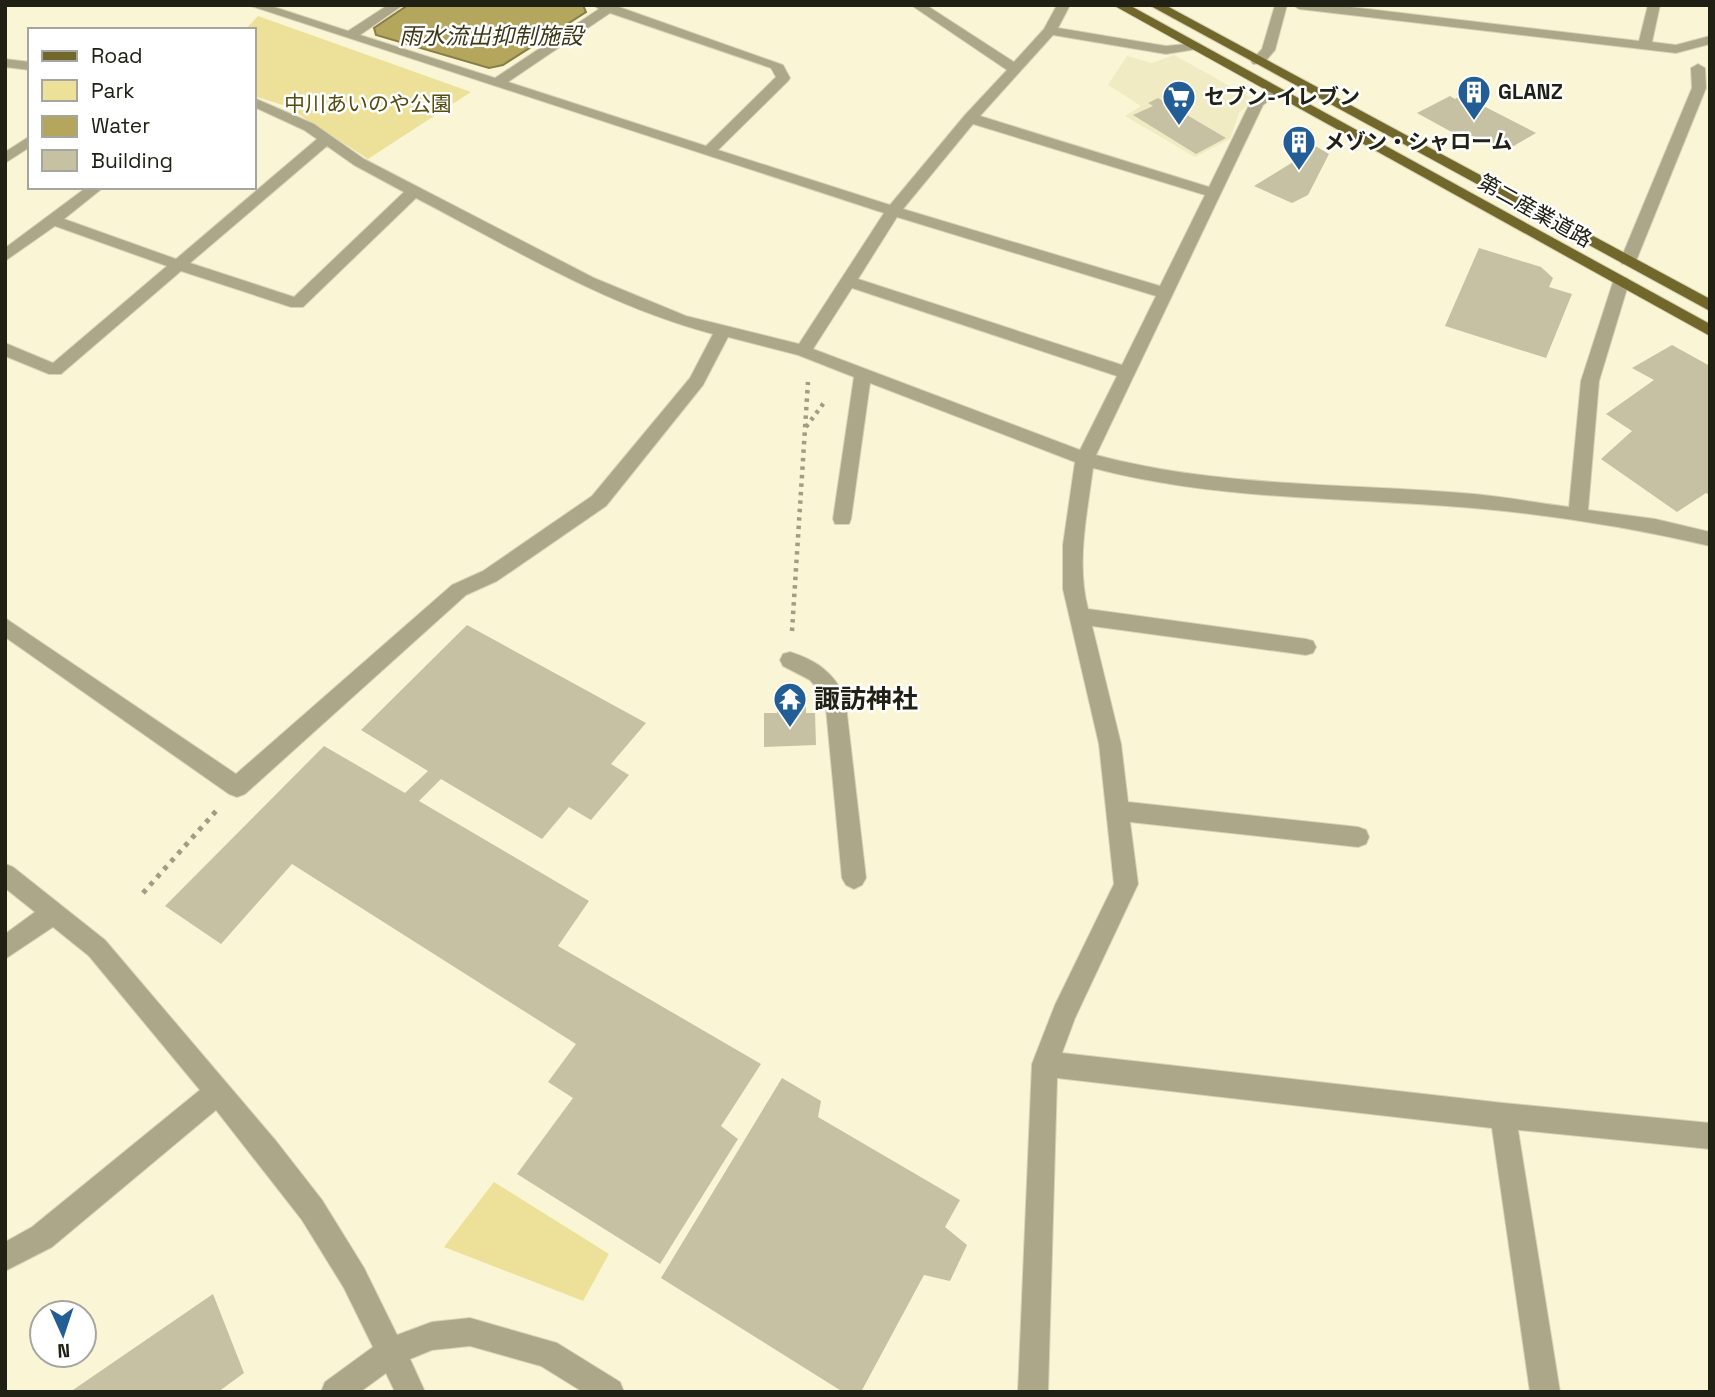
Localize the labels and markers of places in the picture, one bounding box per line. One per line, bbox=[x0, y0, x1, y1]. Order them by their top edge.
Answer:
building icon: GLANZ bbox=[1455, 73, 1493, 122]
supermarket icon: セブン-イレブン bbox=[1160, 78, 1198, 127]
place label: GLANZ bbox=[1498, 78, 1563, 105]
place label: セブン-イレブン bbox=[1204, 83, 1360, 110]
building icon: メゾン・シャローム bbox=[1280, 123, 1318, 172]
place label: メゾン・シャローム bbox=[1324, 128, 1512, 155]
temple icon: 諏訪神社 bbox=[771, 680, 809, 729]
place label: 諏訪神社 bbox=[814, 682, 918, 716]

